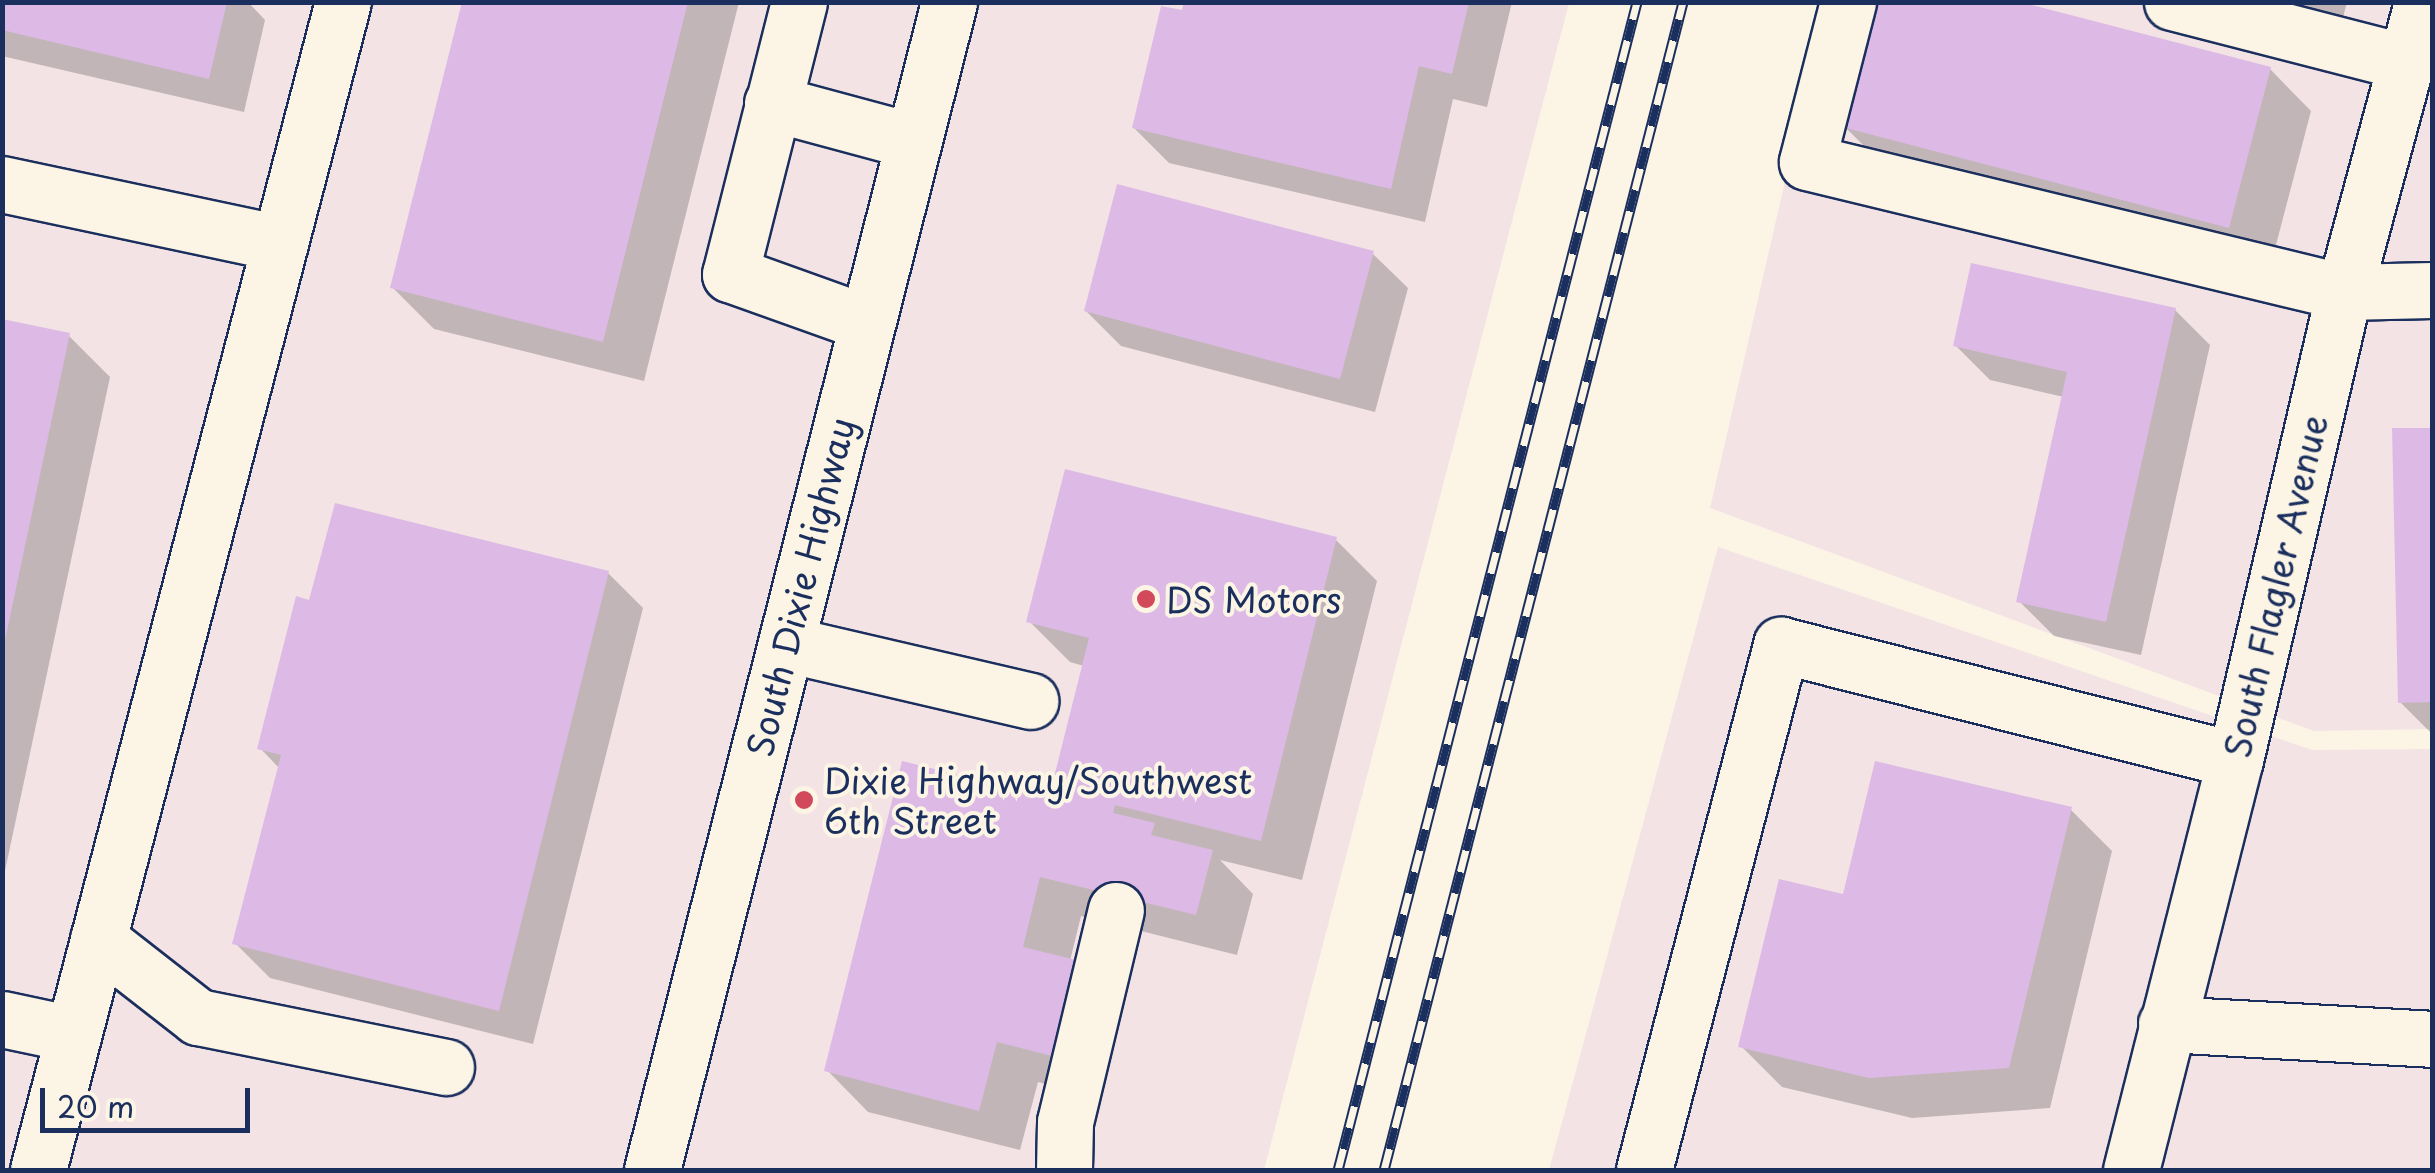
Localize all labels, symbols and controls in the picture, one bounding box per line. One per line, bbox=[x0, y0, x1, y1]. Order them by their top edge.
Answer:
street label: South Flagler Avenue bbox=[2215, 408, 2335, 764]
street label: South Dixie Highway bbox=[738, 413, 862, 761]
place label: DS Motors bbox=[1166, 578, 1343, 620]
marker: DS Motors bbox=[1135, 588, 1157, 610]
place label: Dixie Highway/Southwest 6th Street bbox=[824, 759, 1252, 841]
marker: Dixie Highway/Southwest 6th Street bbox=[793, 789, 815, 811]
scale bar bbox=[45, 1068, 255, 1130]
text: 20 m bbox=[57, 1083, 134, 1128]

